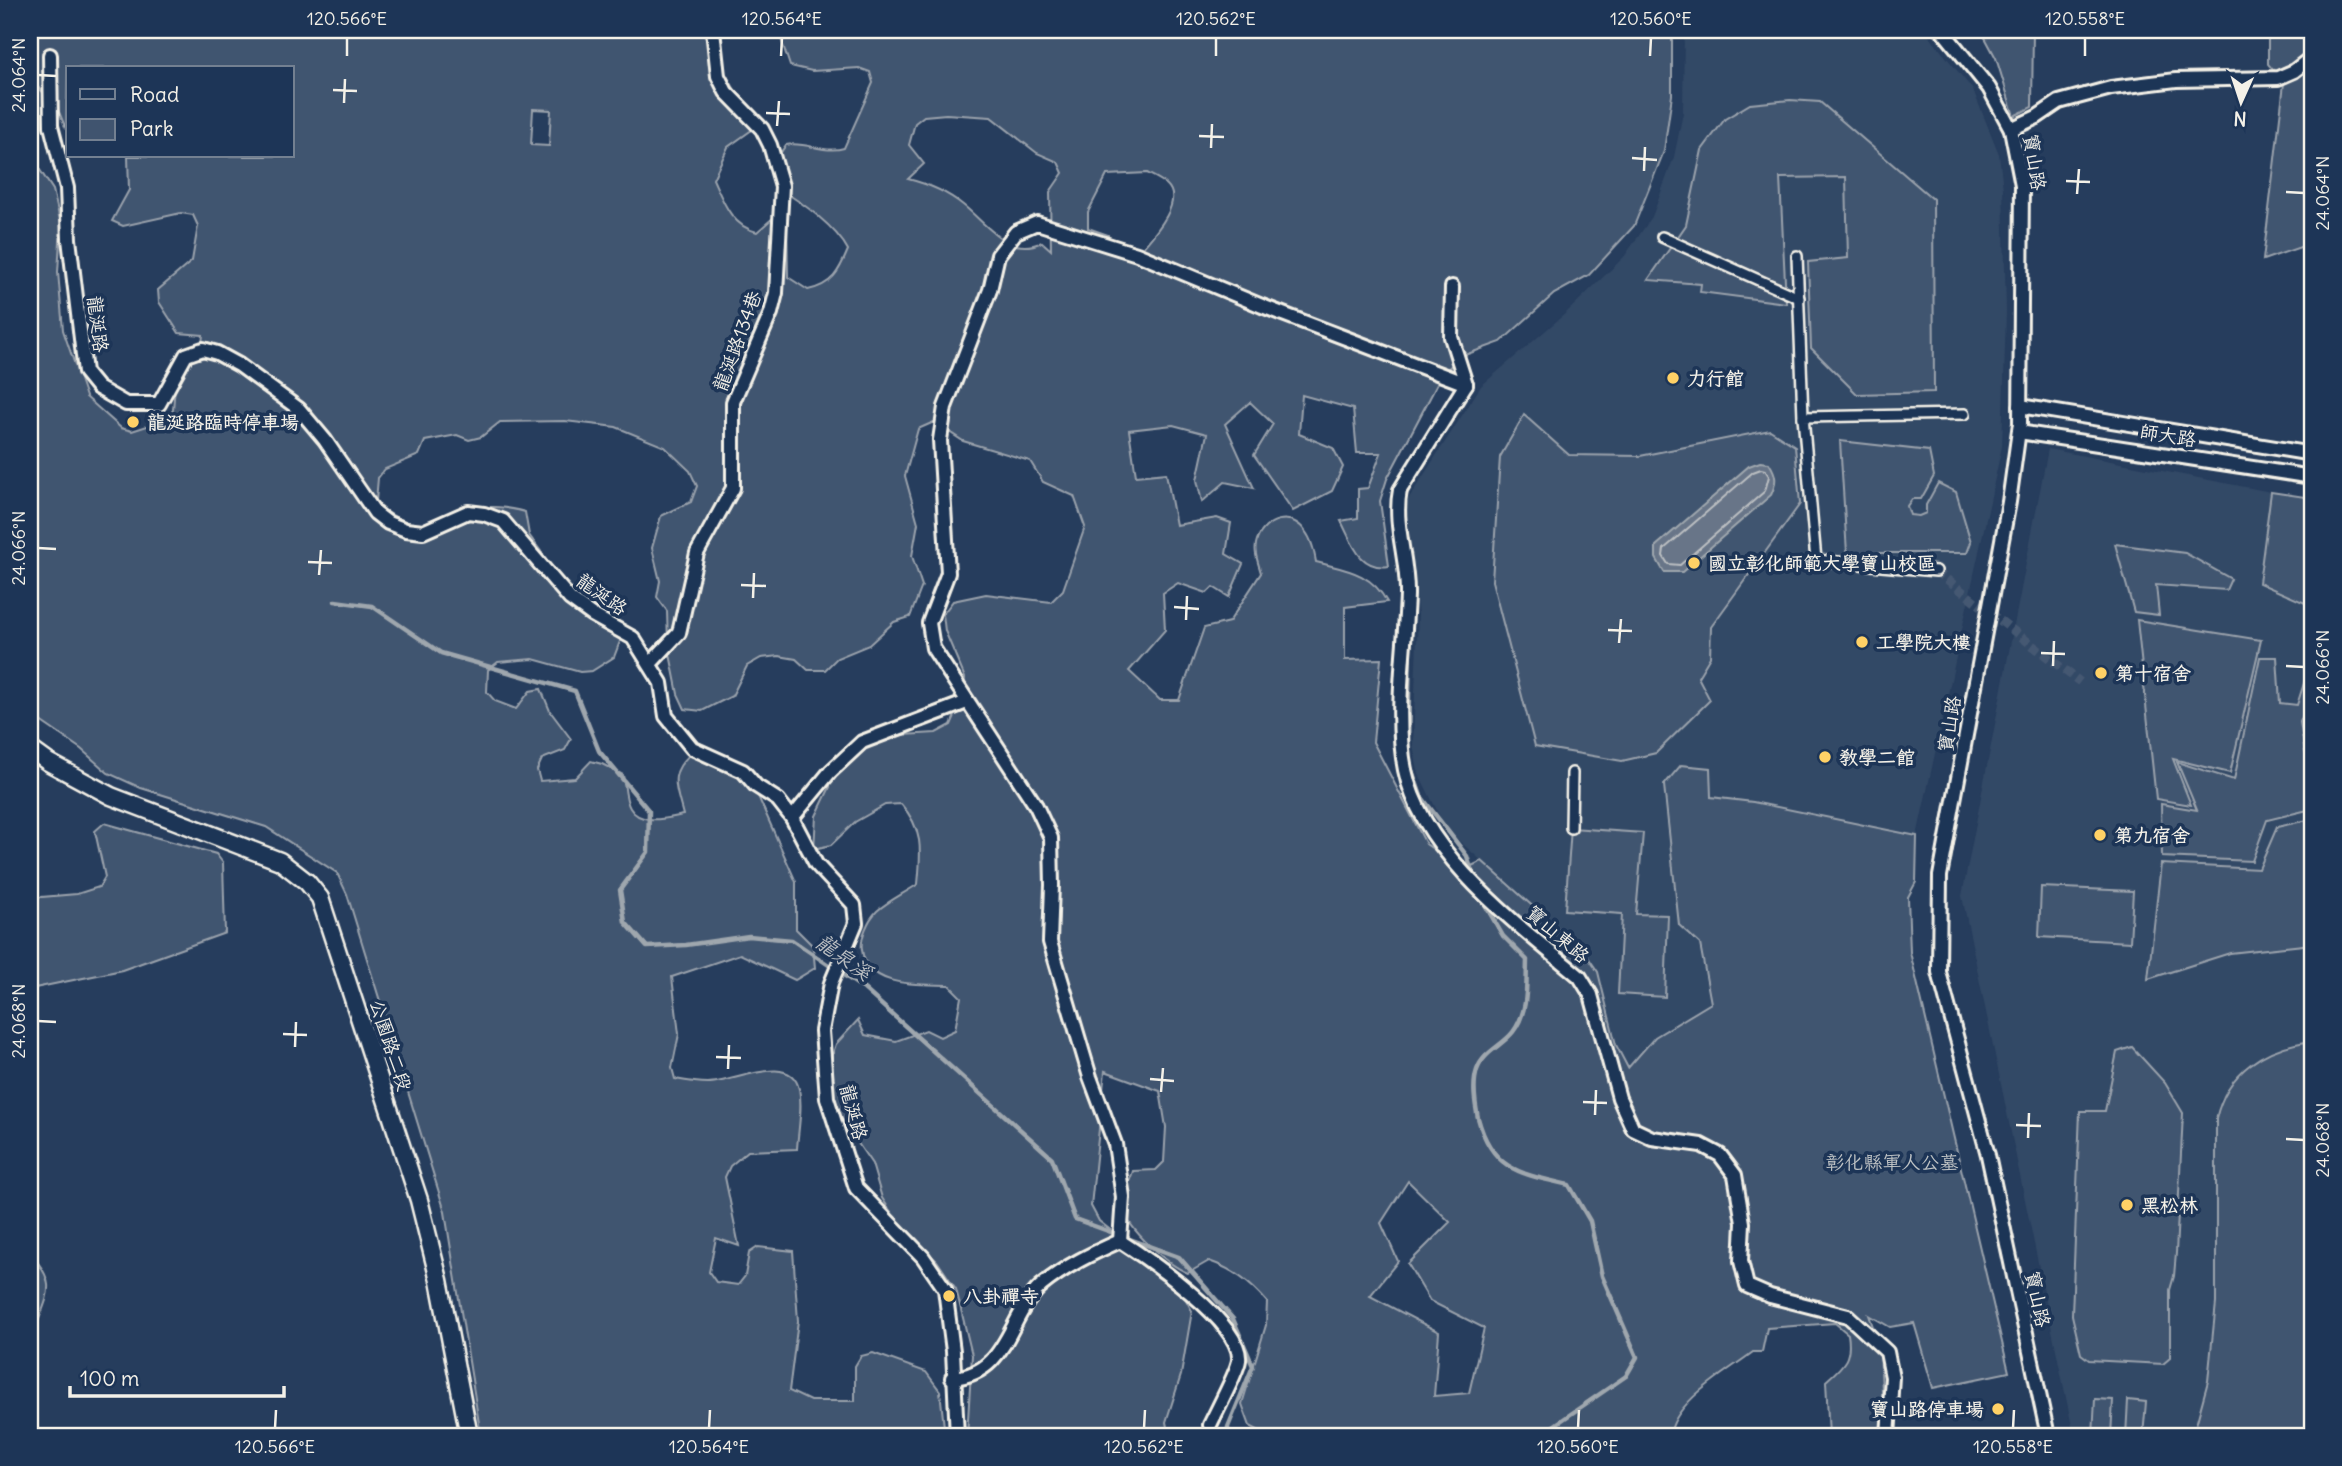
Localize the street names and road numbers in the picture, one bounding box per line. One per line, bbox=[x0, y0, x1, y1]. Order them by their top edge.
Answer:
street label: 寶山路 bbox=[2019, 132, 2051, 192]
street label: 龍涎路134巷 bbox=[708, 287, 766, 395]
street label: 龍涎路 bbox=[83, 294, 113, 354]
street label: 師大路 bbox=[2138, 419, 2198, 451]
street label: 龍涎路 bbox=[572, 568, 632, 620]
street label: 寶山路 bbox=[1933, 694, 1965, 754]
street label: 寶山東路 bbox=[1521, 900, 1595, 968]
street label: 公園路二段 bbox=[365, 996, 417, 1094]
street label: 龍涎路 bbox=[835, 1081, 873, 1143]
street label: 寶山路 bbox=[2020, 1269, 2056, 1329]

